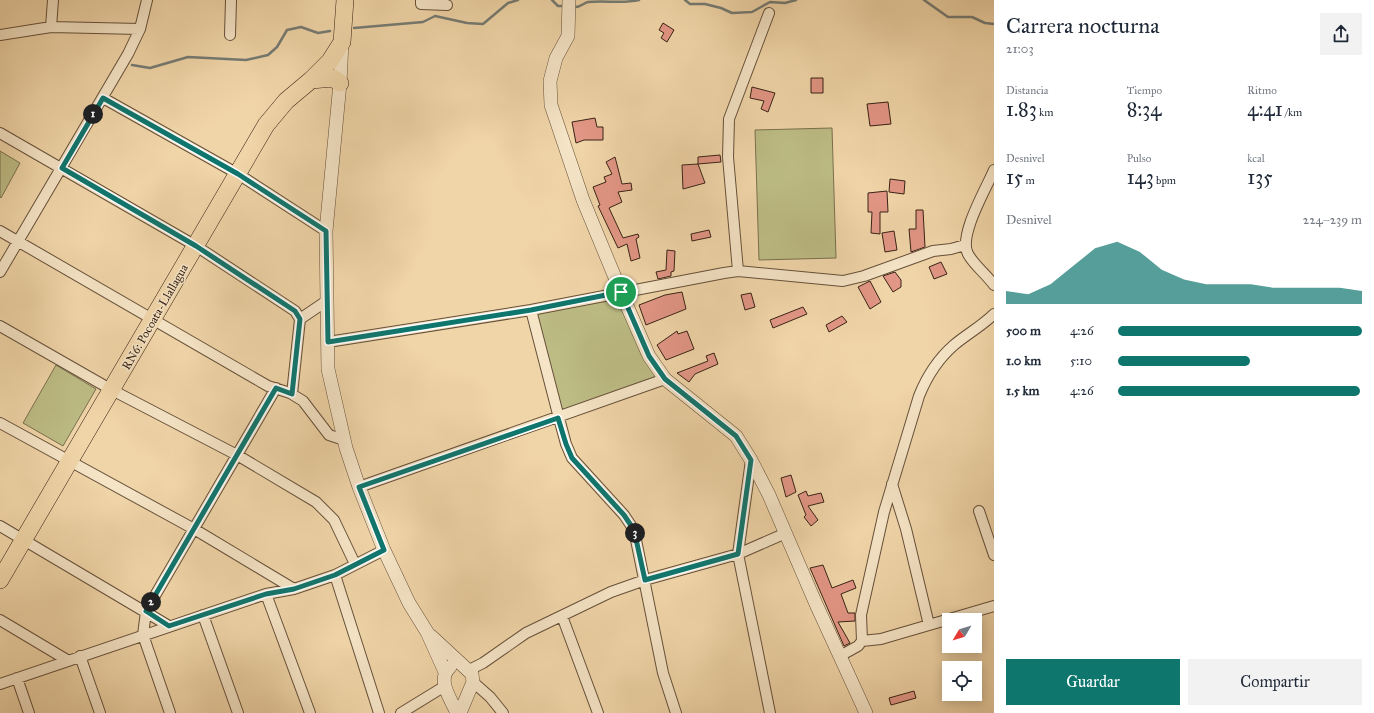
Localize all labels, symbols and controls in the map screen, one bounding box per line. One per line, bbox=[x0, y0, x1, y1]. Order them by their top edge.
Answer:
text: Carrera nocturna bbox=[1006, 12, 1159, 39]
button: share bbox=[1320, 13, 1362, 55]
text: 21:03 bbox=[1006, 41, 1034, 57]
text: Distancia bbox=[1006, 84, 1049, 97]
text: Tiempo bbox=[1127, 84, 1162, 97]
text: Ritmo bbox=[1247, 84, 1277, 97]
text: 1.83 bbox=[1006, 97, 1037, 121]
text: 8:34 bbox=[1127, 97, 1161, 121]
text: 4:41 bbox=[1247, 97, 1283, 121]
pin: 1 bbox=[83, 104, 103, 124]
text: km bbox=[1037, 106, 1053, 119]
text: /km bbox=[1283, 106, 1302, 119]
text: 1 bbox=[91, 107, 95, 120]
text: Desnivel bbox=[1006, 152, 1045, 165]
text: Pulso bbox=[1127, 152, 1151, 165]
text: kcal bbox=[1247, 152, 1265, 165]
text: 15 bbox=[1006, 165, 1023, 189]
text: 143 bbox=[1127, 165, 1154, 189]
text: 135 bbox=[1247, 165, 1273, 189]
text: m bbox=[1023, 174, 1035, 187]
text: bpm bbox=[1154, 174, 1176, 187]
text: Desnivel bbox=[1006, 212, 1052, 228]
text: 224–239 m bbox=[1303, 212, 1362, 228]
street label: RN6: Pocoata-Llallagua bbox=[119, 261, 192, 373]
pin bbox=[604, 275, 638, 309]
icon: arrive bbox=[610, 281, 632, 303]
text: 500 m bbox=[1006, 323, 1041, 339]
text: 4:26 bbox=[1070, 323, 1094, 339]
text: 1.0 km bbox=[1006, 353, 1041, 369]
text: 5:10 bbox=[1070, 353, 1092, 369]
text: 1.5 km bbox=[1006, 383, 1039, 399]
text: 4:26 bbox=[1070, 383, 1094, 399]
pin: 3 bbox=[625, 523, 645, 543]
text: 3 bbox=[633, 526, 637, 539]
pin: 2 bbox=[141, 592, 161, 612]
text: 2 bbox=[148, 595, 154, 608]
north arrow bbox=[942, 613, 982, 653]
map controls bbox=[942, 613, 982, 701]
button: Guardar bbox=[1006, 659, 1180, 705]
button: Compartir bbox=[1188, 659, 1362, 705]
button: locate bbox=[942, 661, 982, 701]

